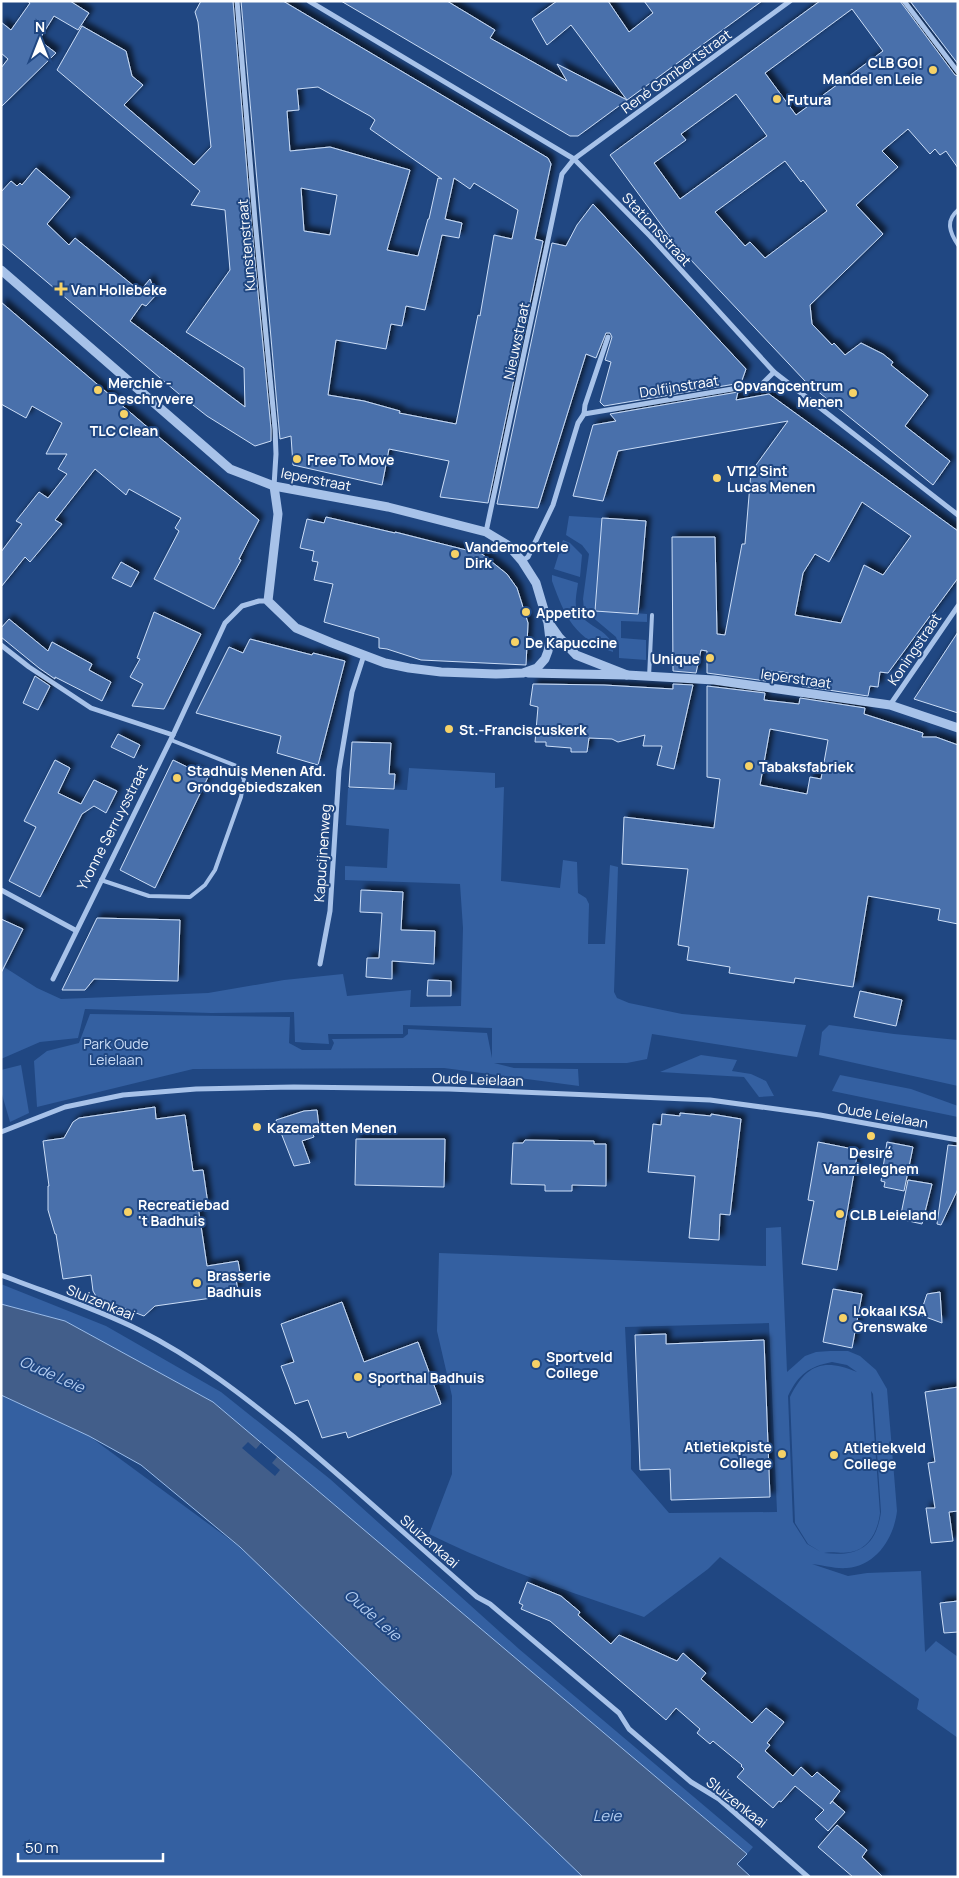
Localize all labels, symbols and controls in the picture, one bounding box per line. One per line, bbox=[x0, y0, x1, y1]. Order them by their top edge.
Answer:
north arrow bbox=[15, 15, 65, 65]
text: N bbox=[35, 17, 45, 36]
street label: René Gombertstraat bbox=[617, 24, 735, 118]
place label: CLB GO! Mandel en Leie bbox=[823, 53, 923, 88]
marker: CLB GO! Mandel en Leie bbox=[927, 64, 939, 76]
place label: Futura bbox=[787, 90, 831, 109]
marker: Futura bbox=[771, 93, 783, 105]
street label: Stationsstraat bbox=[618, 188, 696, 270]
street label: Kunstenstraat bbox=[232, 198, 259, 292]
place label: Van Hollebeke bbox=[71, 280, 167, 299]
marker: Van Hollebeke bbox=[55, 283, 67, 295]
street label: Nieuwstraat bbox=[499, 300, 534, 381]
street label: Dolfijnstraat bbox=[638, 370, 720, 402]
place label: Merchie - Deschryvere bbox=[108, 373, 194, 408]
place label: Opvangcentrum Menen bbox=[734, 376, 843, 411]
marker: Merchie - Deschryvere bbox=[92, 384, 104, 396]
marker: Opvangcentrum Menen bbox=[847, 387, 859, 399]
marker: TLC Clean bbox=[118, 408, 130, 420]
place label: TLC Clean bbox=[90, 421, 158, 440]
place label: Free To Move bbox=[307, 450, 395, 469]
marker: Free To Move bbox=[291, 453, 303, 465]
place label: VTI2 Sint Lucas Menen bbox=[727, 461, 815, 496]
street label: Ieperstraat bbox=[279, 463, 353, 495]
marker: VTI2 Sint Lucas Menen bbox=[711, 472, 723, 484]
place label: Vandemoortele Dirk bbox=[465, 537, 569, 572]
marker: Vandemoortele Dirk bbox=[449, 548, 461, 560]
place label: Appetito bbox=[536, 603, 596, 622]
marker: Appetito bbox=[520, 606, 532, 618]
street label: Koningstraat bbox=[883, 609, 945, 689]
place label: De Kapuccine bbox=[525, 633, 617, 652]
marker: De Kapuccine bbox=[509, 636, 521, 648]
place label: Unique bbox=[651, 649, 700, 668]
marker: Unique bbox=[704, 652, 716, 664]
street label: Ieperstraat bbox=[759, 664, 833, 692]
place label: St.-Franciscuskerk bbox=[459, 720, 587, 739]
marker: St.-Franciscuskerk bbox=[443, 723, 455, 735]
place label: Tabaksfabriek bbox=[759, 757, 854, 776]
street label: Yvonne Serruysstraat bbox=[72, 760, 152, 893]
marker: Tabaksfabriek bbox=[743, 760, 755, 772]
place label: Stadhuis Menen Afd. Grondgebiedszaken bbox=[187, 761, 326, 796]
marker: Stadhuis Menen Afd. Grondgebiedszaken bbox=[171, 772, 183, 784]
street label: Kapucijnenweg bbox=[309, 803, 335, 903]
park label: Park Oude Leielaan bbox=[83, 1034, 149, 1069]
street label: Oude Leielaan bbox=[432, 1068, 524, 1090]
street label: Oude Leielaan bbox=[836, 1098, 930, 1132]
place label: Kazematten Menen bbox=[267, 1118, 397, 1137]
marker: Kazematten Menen bbox=[251, 1121, 263, 1133]
marker: Desiré Vanzieleghem bbox=[865, 1130, 877, 1142]
place label: Desiré Vanzieleghem bbox=[823, 1143, 919, 1178]
place label: Recreatiebad 't Badhuis bbox=[138, 1195, 229, 1230]
place label: CLB Leieland bbox=[850, 1205, 937, 1224]
marker: Recreatiebad 't Badhuis bbox=[122, 1206, 134, 1218]
marker: CLB Leieland bbox=[834, 1208, 846, 1220]
place label: Brasserie Badhuis bbox=[207, 1266, 271, 1301]
marker: Brasserie Badhuis bbox=[191, 1277, 203, 1289]
street label: Sluizenkaai bbox=[64, 1280, 138, 1324]
place label: Lokaal KSA Grenswake bbox=[853, 1301, 928, 1336]
marker: Lokaal KSA Grenswake bbox=[837, 1312, 849, 1324]
place label: Sportveld College bbox=[546, 1347, 613, 1382]
water label: Oude Leie bbox=[16, 1350, 89, 1398]
marker: Sportveld College bbox=[530, 1358, 542, 1370]
place label: Sporthal Badhuis bbox=[368, 1368, 485, 1387]
marker: Sporthal Badhuis bbox=[352, 1371, 364, 1383]
place label: Atletiekpiste College bbox=[684, 1437, 772, 1472]
place label: Atletiekveld College bbox=[844, 1438, 926, 1473]
marker: Atletiekpiste College bbox=[776, 1448, 788, 1460]
marker: Atletiekveld College bbox=[828, 1449, 840, 1461]
street label: Sluizenkaai bbox=[396, 1510, 464, 1572]
water label: Oude Leie bbox=[340, 1584, 407, 1646]
street label: Sluizenkaai bbox=[703, 1772, 771, 1832]
water label: Leie bbox=[593, 1805, 623, 1826]
scale bar bbox=[18, 1830, 162, 1862]
text: 50 m bbox=[25, 1837, 59, 1858]

